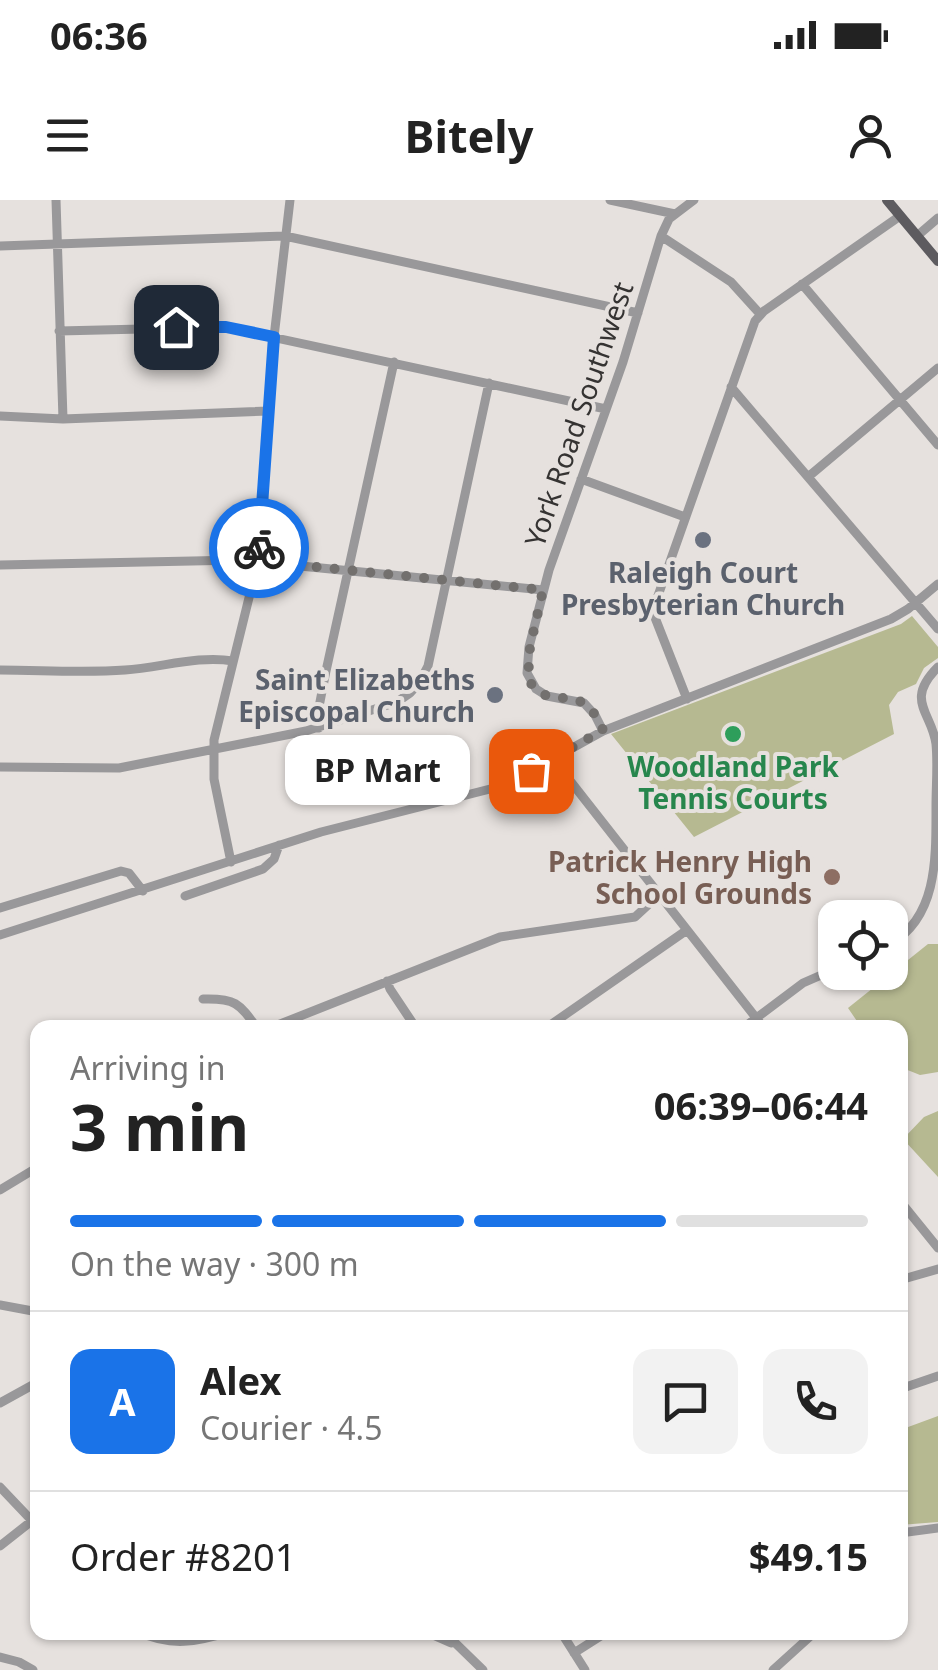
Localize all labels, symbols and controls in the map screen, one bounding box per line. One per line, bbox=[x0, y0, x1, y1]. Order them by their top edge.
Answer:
text: 06:36 bbox=[50, 9, 148, 61]
text: Bitely bbox=[405, 105, 533, 166]
icon: menu bbox=[40, 108, 95, 163]
icon: person bbox=[843, 108, 898, 163]
street label: York Road Southwest bbox=[515, 276, 641, 552]
pin bbox=[134, 285, 219, 370]
icon: home bbox=[149, 300, 204, 355]
courier bbox=[209, 498, 309, 598]
icon: bike bbox=[232, 521, 287, 576]
marker: Raleigh Court Presbyterian Church bbox=[692, 529, 714, 551]
place label: Raleigh Court Presbyterian Church bbox=[561, 553, 845, 623]
place label: Saint Elizabeths Episcopal Church bbox=[238, 660, 475, 730]
marker: Saint Elizabeths Episcopal Church bbox=[484, 684, 506, 706]
marker: Woodland Park Tennis Courts bbox=[722, 723, 744, 745]
pin bbox=[489, 729, 574, 814]
callout: BP Mart bbox=[286, 736, 471, 806]
icon: bag bbox=[504, 744, 559, 799]
place label: Woodland Park Tennis Courts bbox=[627, 747, 839, 817]
text: BP Mart bbox=[314, 748, 441, 791]
place label: Patrick Henry High School Grounds bbox=[548, 842, 812, 912]
marker: Patrick Henry High School Grounds bbox=[821, 866, 843, 888]
map controls bbox=[818, 900, 908, 990]
button: locate bbox=[818, 900, 908, 990]
text: Arriving in bbox=[70, 1046, 225, 1089]
text: 06:39–06:44 bbox=[654, 1079, 868, 1131]
text: 3 min bbox=[70, 1082, 249, 1170]
text: On the way · 300 m bbox=[70, 1242, 359, 1285]
button: chat bbox=[633, 1349, 738, 1454]
button: phone bbox=[763, 1349, 868, 1454]
text: Alex bbox=[200, 1354, 282, 1406]
text: A bbox=[109, 1375, 136, 1427]
text: Courier · 4.5 bbox=[200, 1406, 383, 1449]
text: Order #8201 bbox=[70, 1530, 296, 1582]
text: $49.15 bbox=[749, 1530, 868, 1582]

